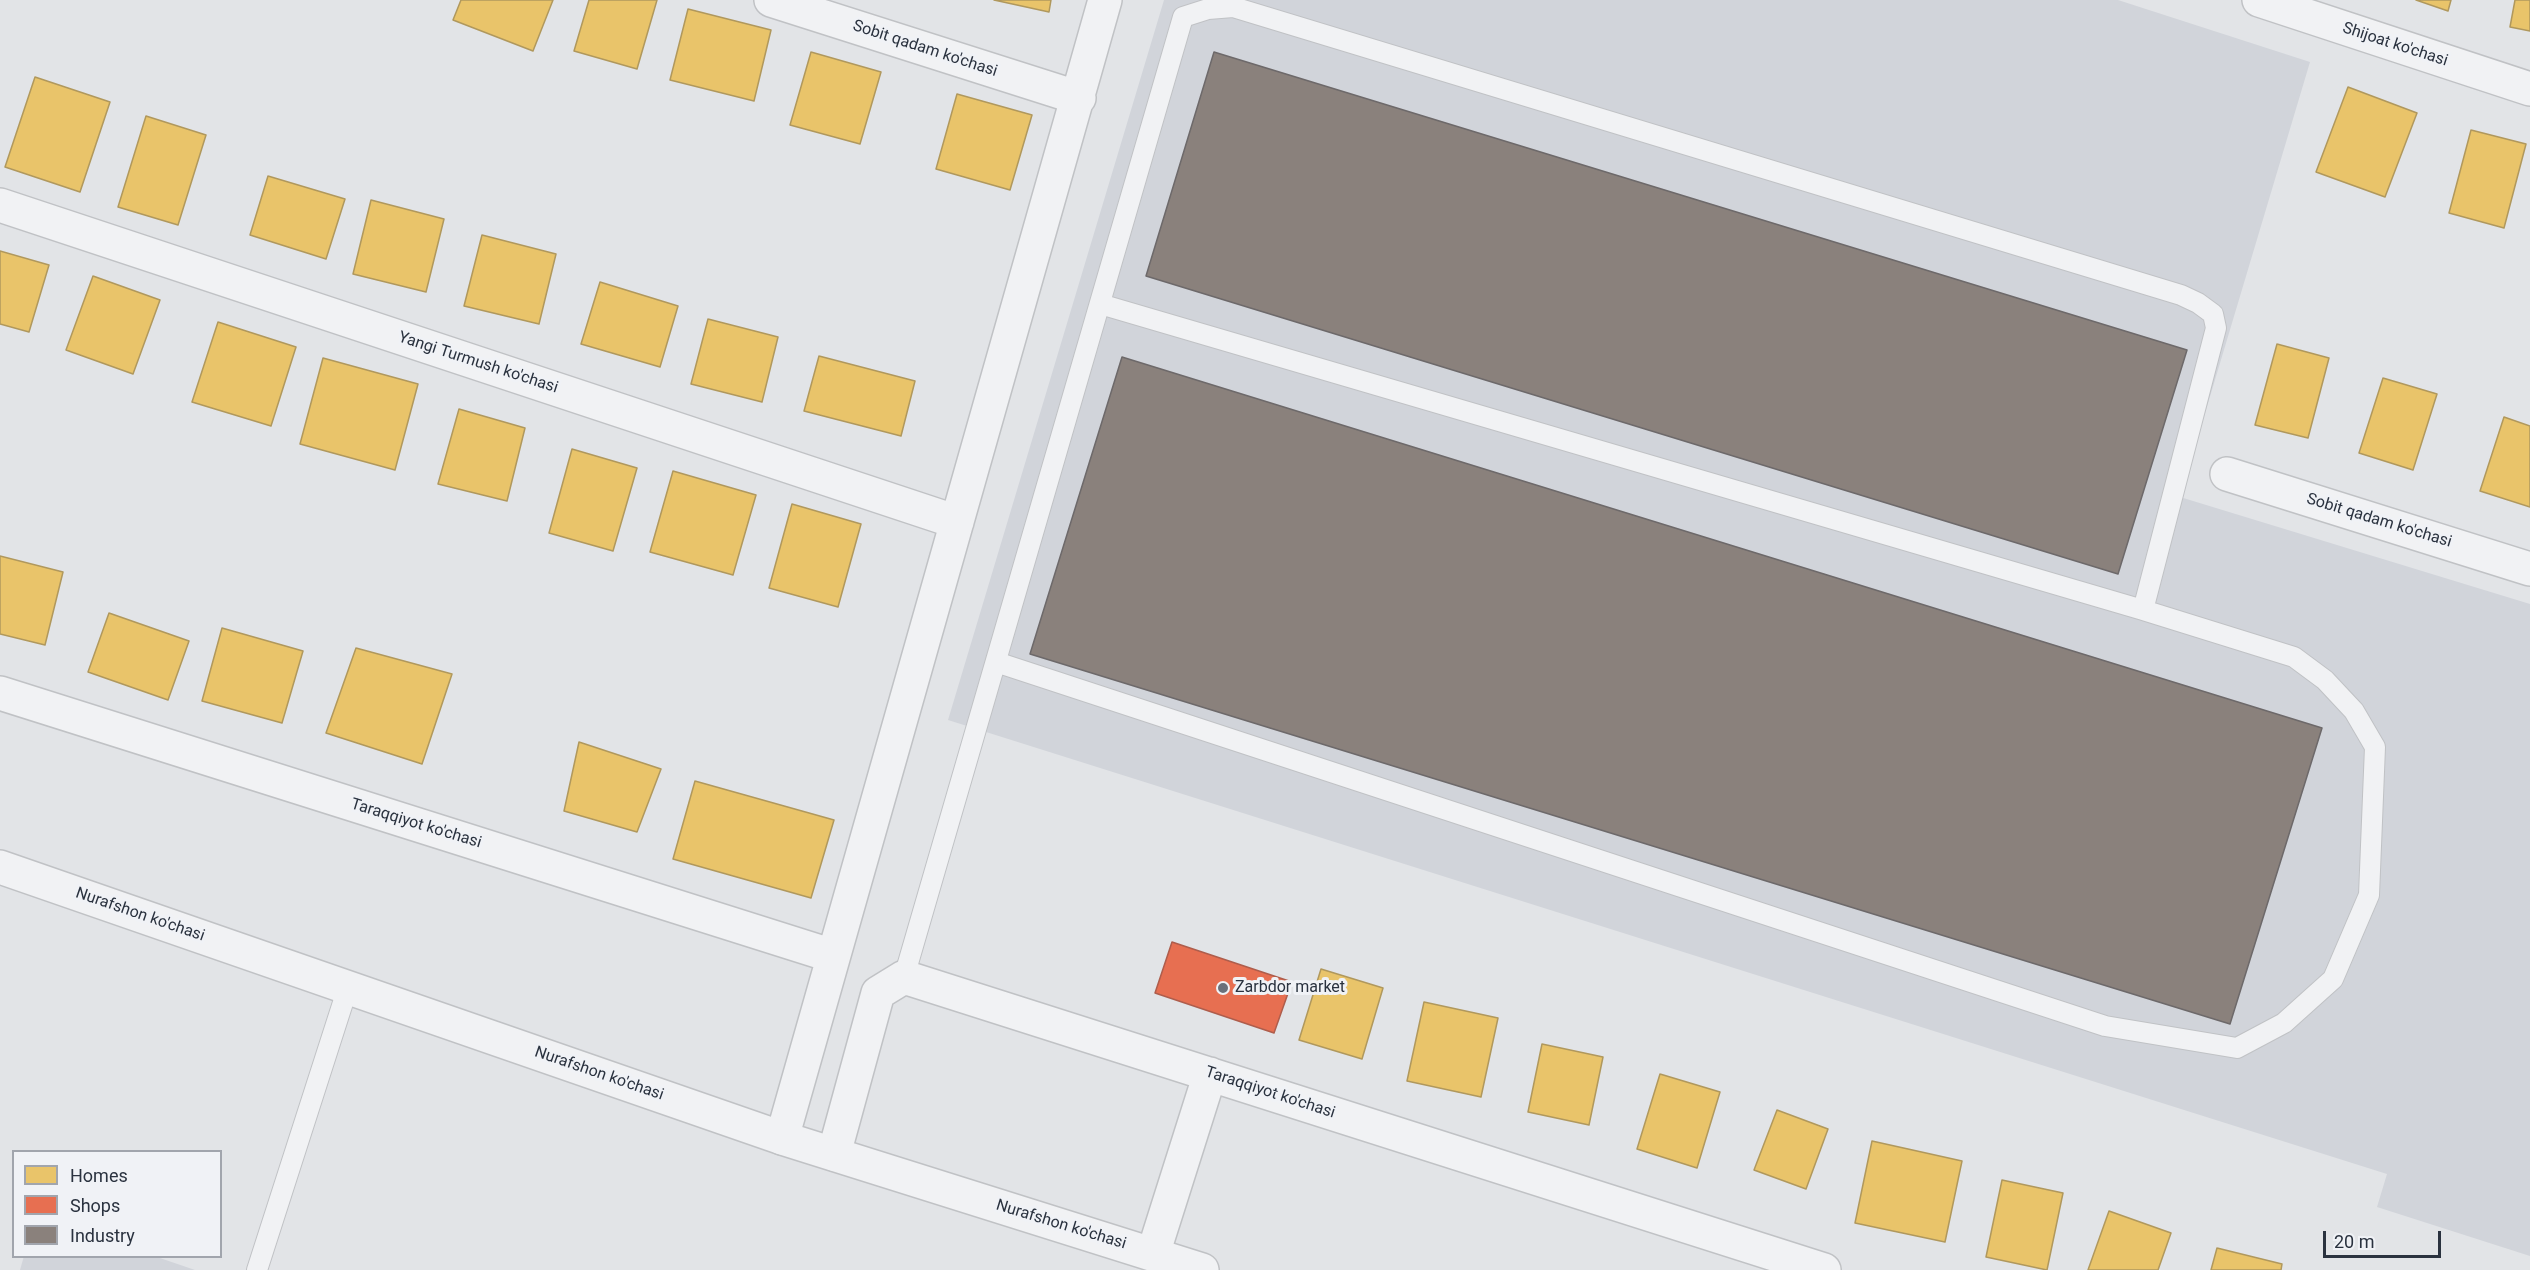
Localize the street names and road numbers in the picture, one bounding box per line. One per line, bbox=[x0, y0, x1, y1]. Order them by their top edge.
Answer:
street label: Sobit qadam ko'chasi bbox=[850, 17, 1000, 81]
street label: Shijoat ko'chasi bbox=[2340, 19, 2450, 71]
street label: Yangi Turmush ko'chasi bbox=[396, 328, 560, 398]
street label: Sobit qadam ko'chasi bbox=[2304, 490, 2454, 552]
street label: Taraqqiyot ko'chasi bbox=[348, 795, 484, 853]
street label: Nurafshon ko'chasi bbox=[73, 884, 207, 946]
street label: Nurafshon ko'chasi bbox=[532, 1043, 666, 1105]
street label: Taraqqiyot ko'chasi bbox=[1203, 1063, 1337, 1123]
street label: Nurafshon ko'chasi bbox=[994, 1196, 1128, 1254]

